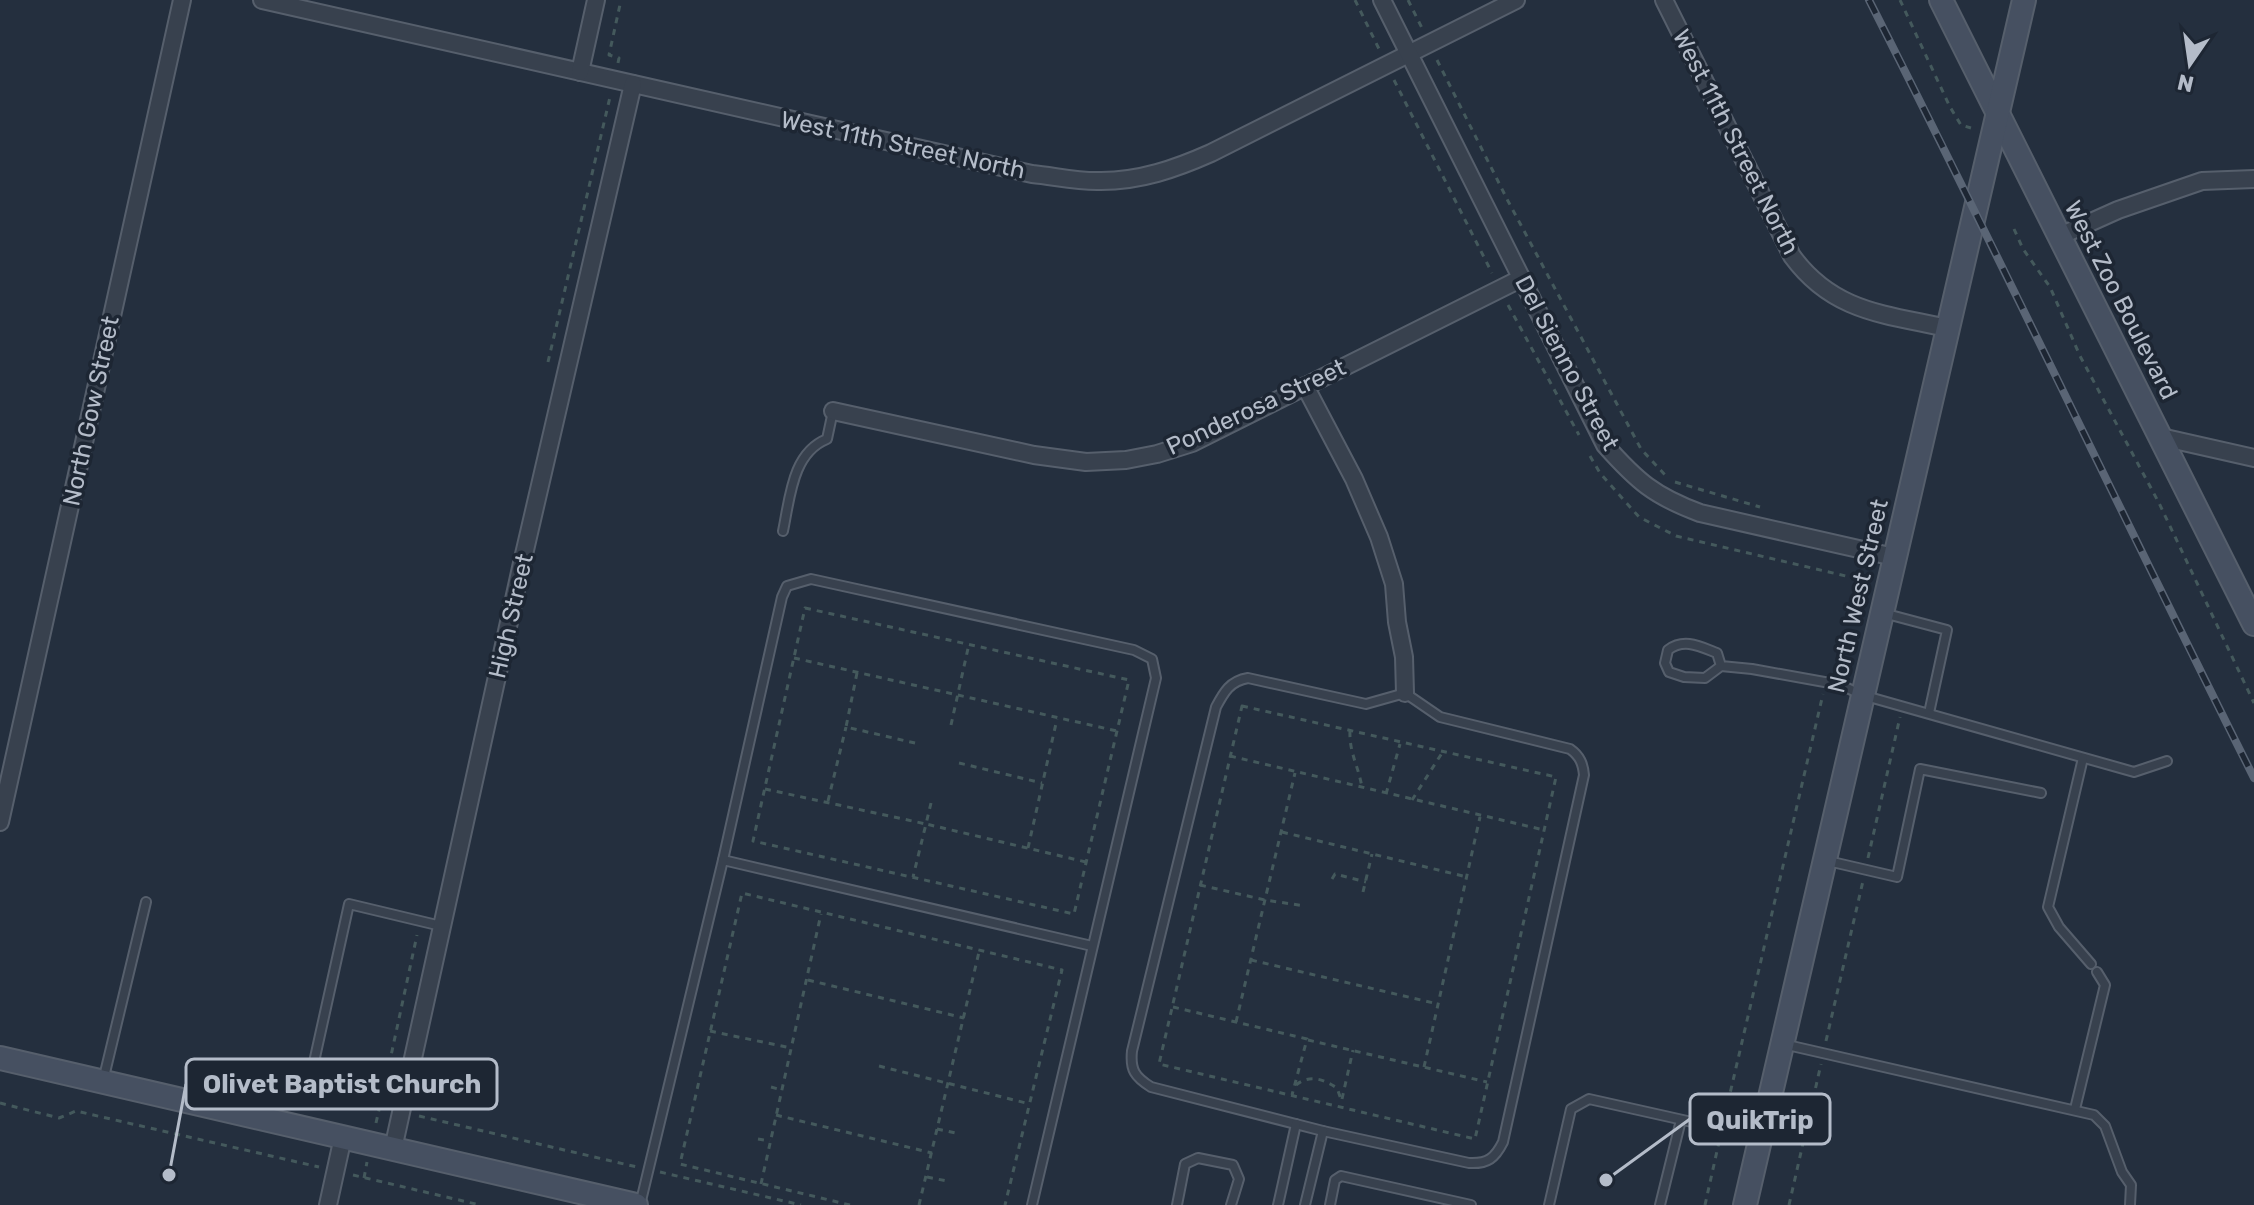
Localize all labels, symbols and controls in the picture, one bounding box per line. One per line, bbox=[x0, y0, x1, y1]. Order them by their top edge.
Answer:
north arrow bbox=[2150, 24, 2230, 104]
street label: West 11th Street North bbox=[1667, 25, 1805, 259]
text: N bbox=[2175, 68, 2196, 98]
street label: West 11th Street North bbox=[778, 105, 1028, 185]
street label: West Zoo Boulevard bbox=[2059, 196, 2183, 404]
street label: Del Sienno Street bbox=[1509, 271, 1625, 455]
street label: North Gow Street bbox=[57, 314, 125, 508]
street label: Ponderosa Street bbox=[1162, 353, 1350, 461]
street label: North West Street bbox=[1822, 496, 1894, 696]
street label: High Street bbox=[483, 551, 539, 681]
callout: Olivet Baptist Church bbox=[186, 1059, 497, 1109]
text: Olivet Baptist Church bbox=[203, 1069, 481, 1100]
callout: QuikTrip bbox=[1690, 1094, 1830, 1144]
text: QuikTrip bbox=[1706, 1105, 1814, 1136]

